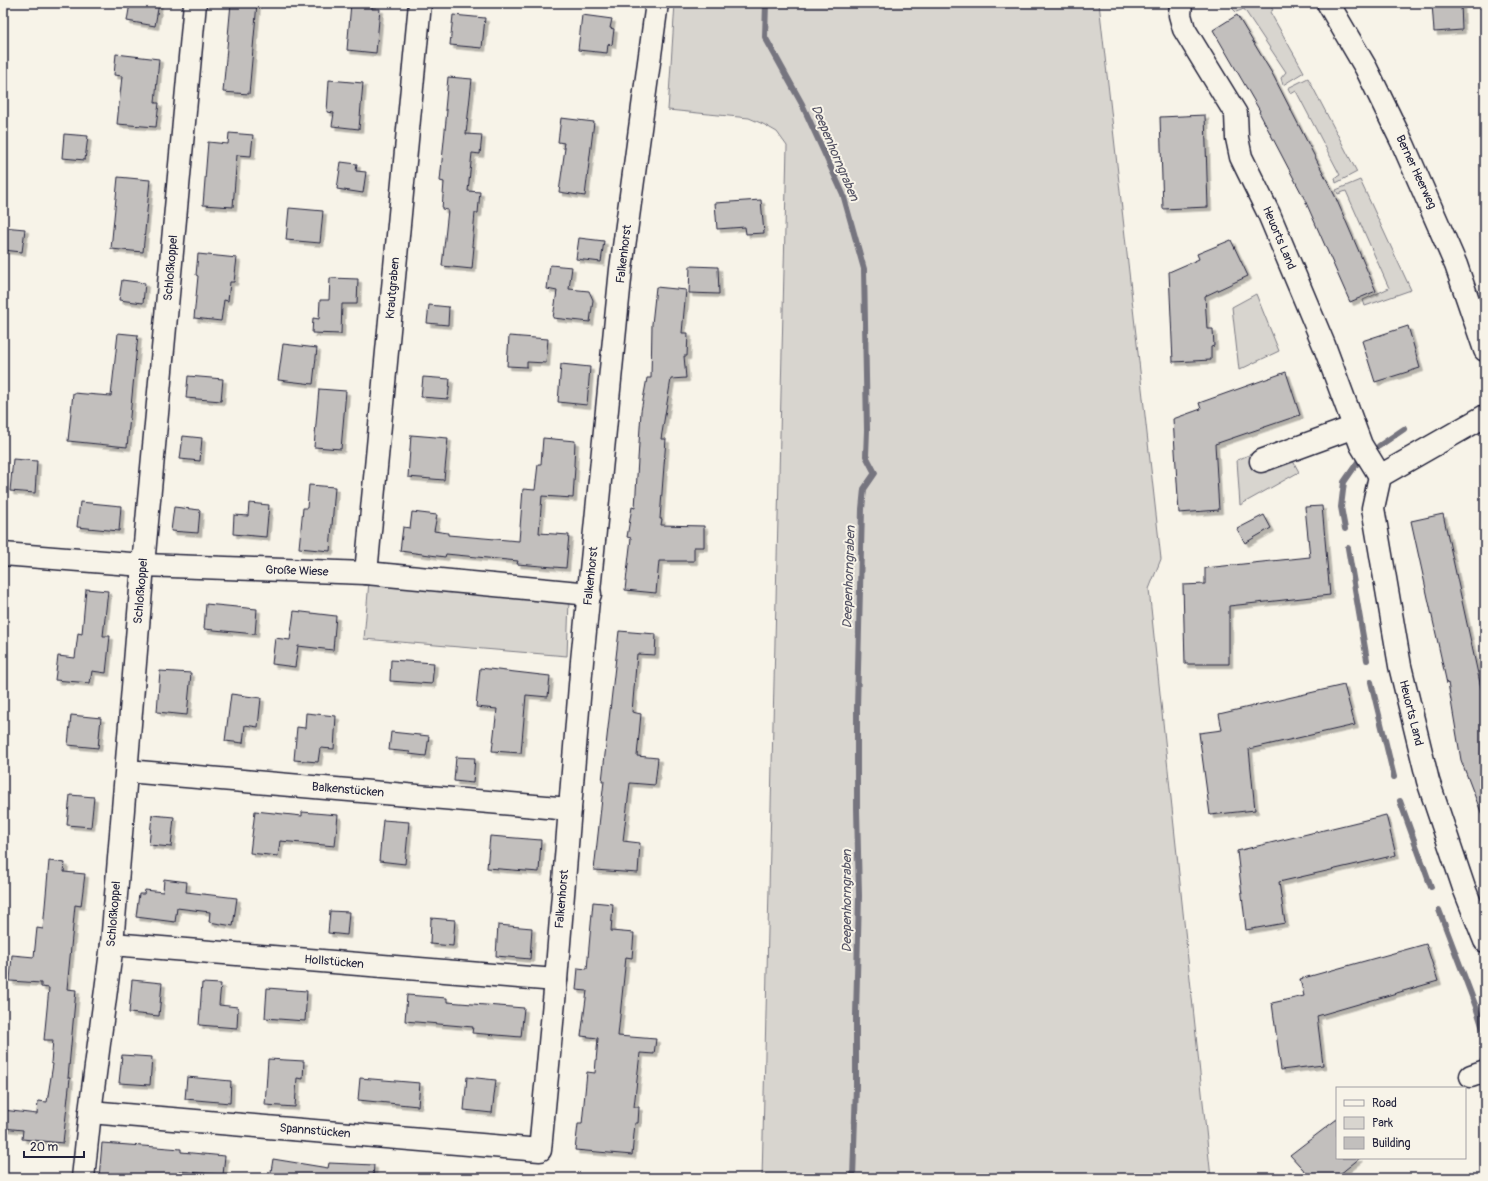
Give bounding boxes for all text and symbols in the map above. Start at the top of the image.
water label: Deepenhorngraben [808,103,863,204]
street label: Berner Heerweg [1392,133,1440,211]
street label: Heuorts Land [1259,204,1299,272]
street label: Falkenhorst [613,224,635,284]
street label: Schloßkoppel [161,234,181,302]
street label: Krautgraben [383,256,403,320]
water label: Deepenhorngraben [839,525,859,629]
street label: Falkenhorst [580,546,602,606]
street label: Schloßkoppel [131,557,151,625]
street label: Große Wiese [265,562,329,580]
street label: Heuorts Land [1396,679,1426,748]
street label: Balkenstücken [311,779,385,801]
water label: Deepenhorngraben [839,849,855,952]
street label: Falkenhorst [552,869,572,929]
street label: Schloßkoppel [104,880,124,948]
street label: Hollstücken [304,952,365,972]
legend [1336,1087,1466,1159]
text: Road [1372,1096,1397,1111]
text: Park [1372,1116,1393,1131]
street label: Spannstücken [279,1120,351,1142]
scale bar [24,1133,84,1159]
text: Building [1372,1136,1411,1151]
text: 20 m [30,1140,59,1155]

